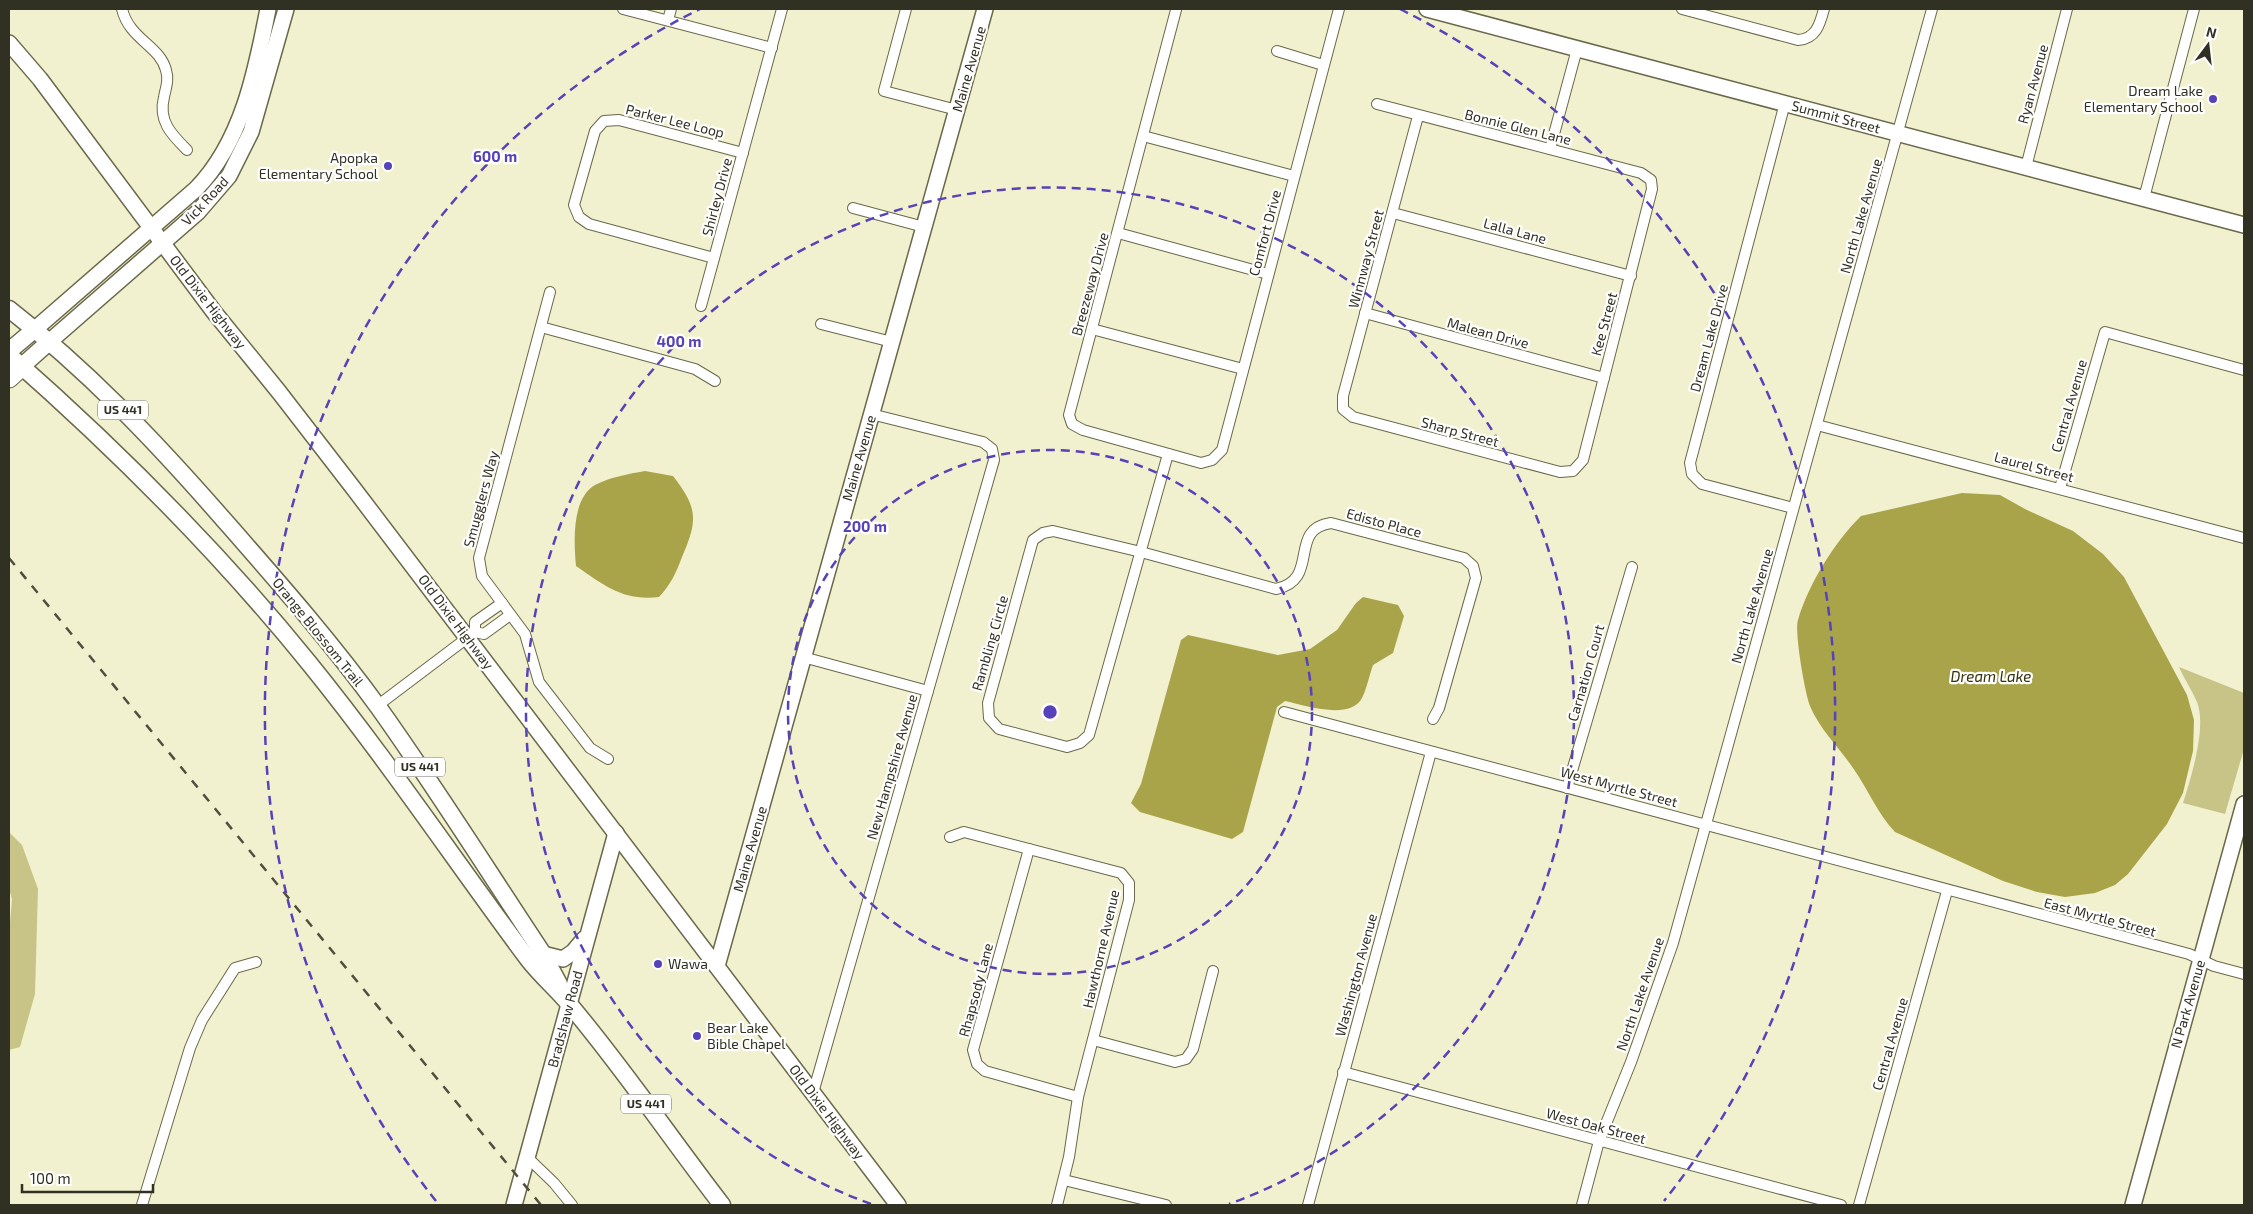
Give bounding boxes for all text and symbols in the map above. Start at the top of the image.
north arrow [2183,20,2233,70]
text: N [2204,22,2219,41]
street label: Maine Avenue [948,24,989,114]
street label: Ryan Avenue [2014,42,2051,125]
place label: Dream Lake Elementary School [2084,82,2204,115]
marker: Dream Lake Elementary School [2207,93,2219,105]
street label: Summit Street [1790,97,1882,137]
street label: Parker Lee Loop [624,100,726,141]
street label: Bonnie Glen Lane [1463,105,1573,148]
text: 600 m [473,147,517,165]
place label: Apopka Elementary School [259,149,379,182]
street label: Shirley Drive [698,156,735,238]
street label: North Lake Avenue [1836,156,1885,275]
marker: Apopka Elementary School [382,160,394,172]
street label: Vick Road [178,172,232,229]
street label: Comfort Drive [1245,188,1284,278]
street label: Winnway Street [1344,208,1387,310]
street label: Lalla Lane [1482,214,1549,247]
street label: Breezeway Drive [1068,230,1112,337]
street label: Old Dixie Highway [167,251,251,352]
street label: Dream Lake Drive [1686,282,1731,394]
street label: Kee Street [1587,290,1620,358]
street label: Malean Drive [1445,313,1531,352]
text: 400 m [657,332,701,350]
street label: Central Avenue [2047,357,2090,454]
road number: US 441 [98,400,148,420]
street label: Maine Avenue [838,413,879,503]
street label: Sharp Street [1420,413,1501,450]
street label: Smugglers Way [459,448,502,549]
street label: Laurel Street [1992,448,2076,485]
street label: Edisto Place [1345,504,1424,541]
text: 200 m [843,517,887,535]
street label: North Lake Avenue [1727,546,1776,665]
street label: Old Dixie Highway [415,571,498,673]
street label: Orange Blossom Trail [269,574,368,690]
street label: Rambling Circle [968,593,1011,693]
street label: Carnation Court [1564,622,1607,723]
water label: Dream Lake [1951,667,2031,685]
street label: New Hampshire Avenue [863,692,920,842]
centre of rings [1041,703,1059,721]
road number: US 441 [395,758,445,776]
street label: West Myrtle Street [1559,763,1680,810]
street label: Maine Avenue [729,804,770,894]
street label: Hawthorne Avenue [1079,888,1122,1010]
street label: East Myrtle Street [2042,893,2158,940]
street label: Washington Avenue [1331,912,1380,1038]
street label: North Lake Avenue [1612,935,1667,1053]
street label: Rhapsody Lane [955,941,996,1039]
place label: Wawa [668,955,708,972]
marker: Wawa [652,958,664,970]
street label: N Park Avenue [2167,958,2208,1050]
street label: Bradshaw Road [543,969,586,1069]
street label: Central Avenue [1868,995,1911,1092]
place label: Bear Lake Bible Chapel [707,1019,786,1052]
marker: Bear Lake Bible Chapel [691,1030,703,1042]
street label: Old Dixie Highway [786,1061,869,1163]
road number: US 441 [621,1094,671,1114]
street label: West Oak Street [1545,1104,1648,1147]
scale bar [22,1162,154,1194]
text: 100 m [30,1169,71,1187]

